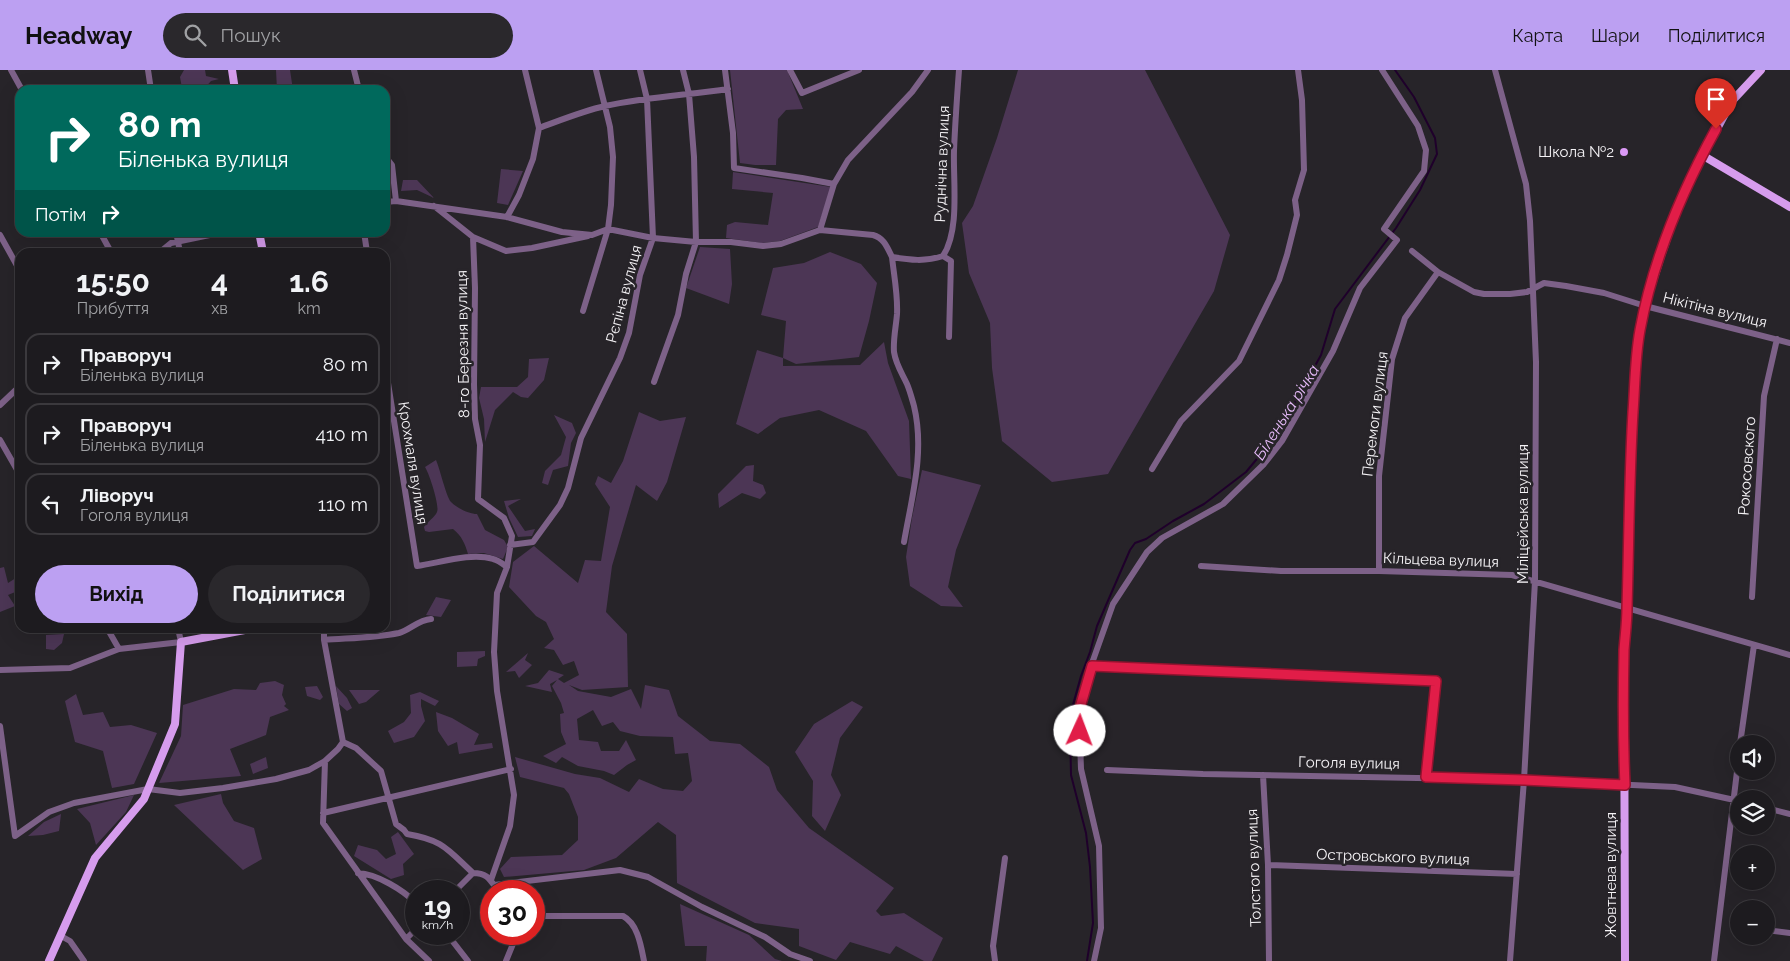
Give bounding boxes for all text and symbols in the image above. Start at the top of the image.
search box [163,13,513,58]
text: Headway [25,21,133,50]
icon: search [181,21,209,49]
text: Пошук [221,24,281,46]
text: Карта [1512,25,1563,46]
text: Шари [1591,25,1640,46]
text: Поділитися [1668,25,1765,46]
pin [1695,78,1737,129]
icon: arrive [1702,85,1730,113]
text: 80 m [118,104,202,145]
icon: right [35,105,100,170]
street label: Руднічна вулиця [931,105,953,223]
place label: Школа №2 [1538,143,1614,161]
text: Біленька вулиця [118,146,289,172]
marker: Школа №2 [1618,146,1630,158]
icon: right [96,200,124,228]
text: Потім [35,203,86,225]
street label: Рєпіна вулиця [602,243,646,345]
text: 15:50 [76,264,150,299]
text: 4 [211,264,228,299]
text: 1.6 [289,264,329,299]
street label: 8-го Березня вулиця [453,270,473,418]
street label: Нікітіна вулиця [1661,288,1769,332]
text: Прибуття [77,299,149,318]
text: хв [211,299,228,318]
text: km [297,299,321,318]
text: Праворуч [80,344,172,366]
icon: right [37,350,65,378]
street label: Перемоги вулиця [1358,350,1392,478]
text: 80 m [323,353,368,375]
water label: Біленька річка [1250,361,1323,463]
text: Біленька вулиця [80,366,204,385]
street label: Крохмаля вулиця [394,400,432,526]
text: Праворуч [80,414,172,436]
street label: Рокосовского [1735,416,1759,516]
icon: right [37,420,65,448]
text: 410 m [316,423,368,445]
text: Біленька вулиця [80,436,204,455]
street label: Міліцейська вулиця [1514,444,1532,584]
text: Ліворуч [80,484,154,506]
icon: left [37,490,65,518]
text: 110 m [318,493,368,515]
text: Гоголя вулиця [80,506,189,525]
street label: Кільцева вулиця [1383,549,1499,571]
button: Вихід [35,565,198,623]
button: Поділитися [208,565,370,623]
position arrow [1053,704,1105,756]
map controls [1730,735,1775,945]
button: sound [1730,735,1775,780]
street label: Гоголя вулиця [1298,753,1400,773]
button: layers [1730,790,1775,835]
street label: Толстого вулиця [1243,809,1265,927]
street label: Жовтнева вулиця [1602,812,1620,938]
street label: Островського вулиця [1316,845,1470,869]
button: + [1730,845,1775,890]
speed limit sign: 30 [480,880,545,945]
text: 19 [424,891,451,921]
button: − [1730,900,1775,945]
text: km/h [422,918,453,932]

